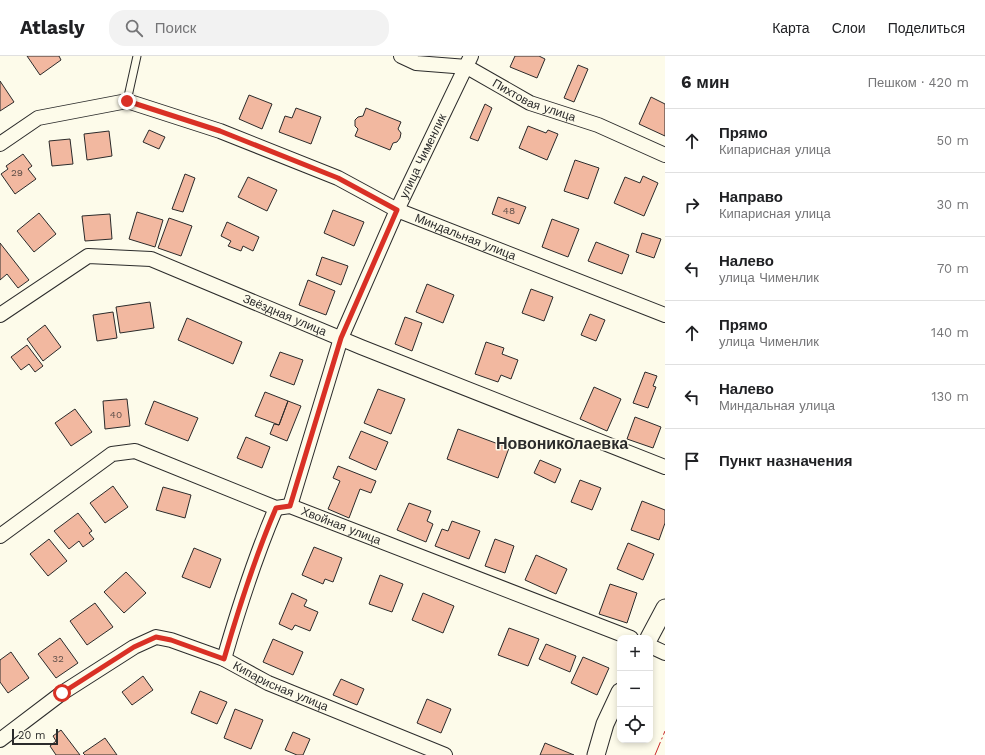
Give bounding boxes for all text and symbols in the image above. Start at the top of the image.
search box [109,10,389,46]
text: Atlasly [20,16,85,39]
icon: search [123,17,145,39]
text: Поиск [155,19,196,37]
text: Карта [772,20,810,36]
text: Слои [832,20,866,36]
text: Поделиться [888,20,965,36]
text: 6 мин [681,72,730,92]
text: Пешком · 420 m [868,75,969,90]
street label: Пихтовая улица [490,76,578,124]
route end [118,92,136,110]
street label: улица Чименлик [397,111,450,201]
text: Прямо [719,124,768,142]
icon: ahead [681,130,703,152]
text: 50 m [937,133,969,148]
text: Кипарисная улица [719,142,831,157]
house number: 29 [11,167,23,178]
text: Направо [719,188,783,206]
icon: right [681,194,703,216]
text: 30 m [937,197,969,212]
house number: 48 [503,205,515,216]
text: Кипарисная улица [719,206,831,221]
street label: Миндальная улица [413,211,518,263]
text: Налево [719,252,774,270]
icon: left [681,258,703,280]
text: 70 m [937,261,969,276]
text: улица Чименлик [719,270,819,285]
street label: Звёздная улица [241,291,329,339]
text: Прямо [719,316,768,334]
icon: ahead [681,322,703,344]
text: 140 m [931,325,969,340]
text: улица Чименлик [719,334,819,349]
text: Налево [719,380,774,398]
icon: left [681,386,703,408]
text: 130 m [931,389,969,404]
text: Миндальная улица [719,398,835,413]
house number: 40 [110,409,122,420]
district label: Новониколаевка [496,434,628,453]
icon: arrive [681,450,703,472]
text: Пункт назначения [719,452,852,470]
street label: Хвойная улица [299,504,383,548]
map controls [617,635,653,743]
button: + [617,635,653,671]
house number: 32 [52,653,64,664]
street label: Кипарисная улица [231,658,331,714]
button: − [617,671,653,707]
route start [53,684,71,702]
button: locate [617,707,653,743]
scale bar [12,727,58,746]
text: 20 m [18,729,46,742]

